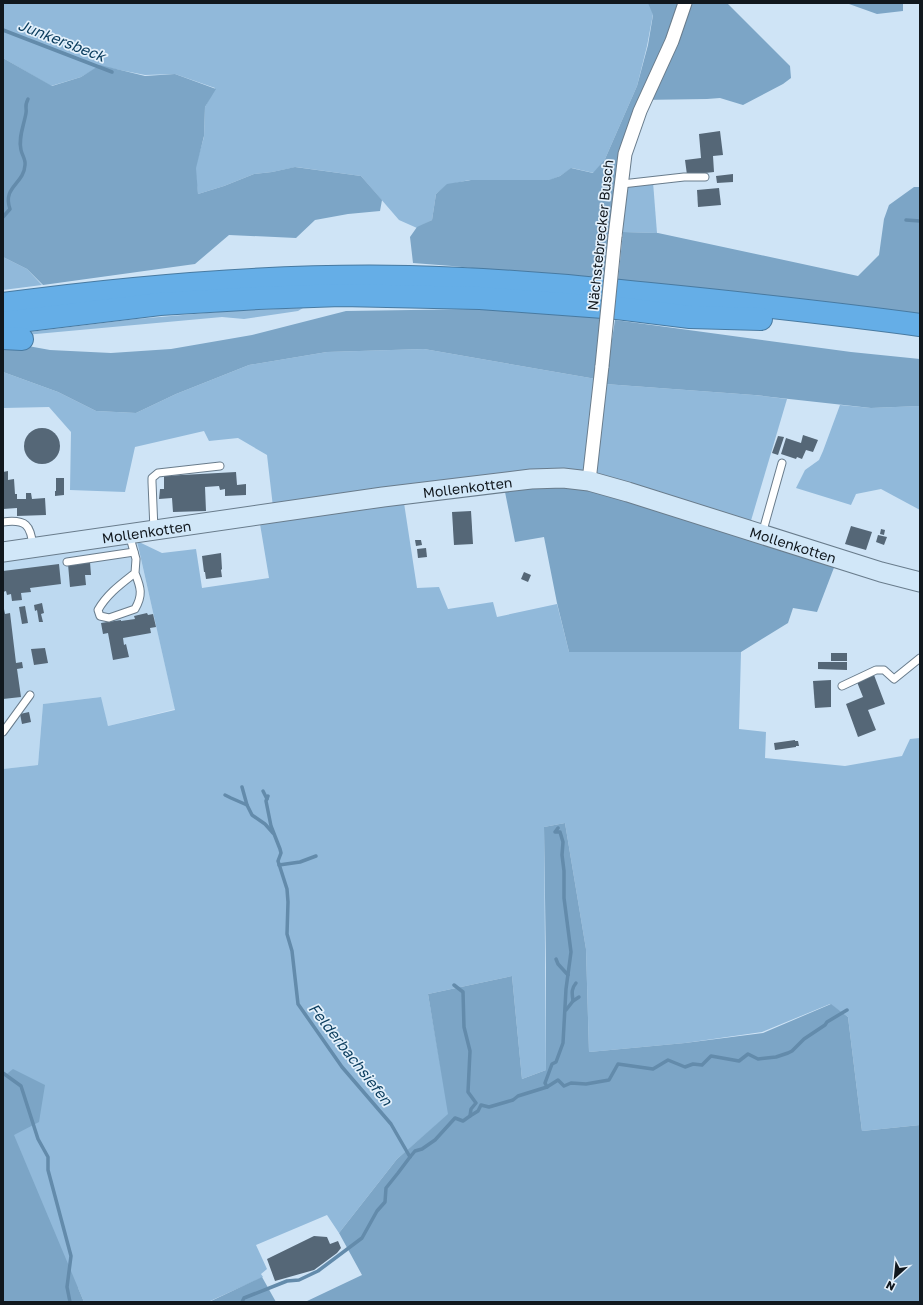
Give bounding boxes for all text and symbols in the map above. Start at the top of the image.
water label: Junkersbeck [16,15,110,65]
street label: Nächstebrecker Busch [584,159,616,311]
street label: Mollenkotten [422,473,513,501]
street label: Mollenkotten [101,516,192,546]
street label: Mollenkotten [748,523,839,566]
water label: Felderbachsiefen [305,999,397,1109]
north arrow [875,1257,915,1297]
text: N [884,1279,897,1294]

